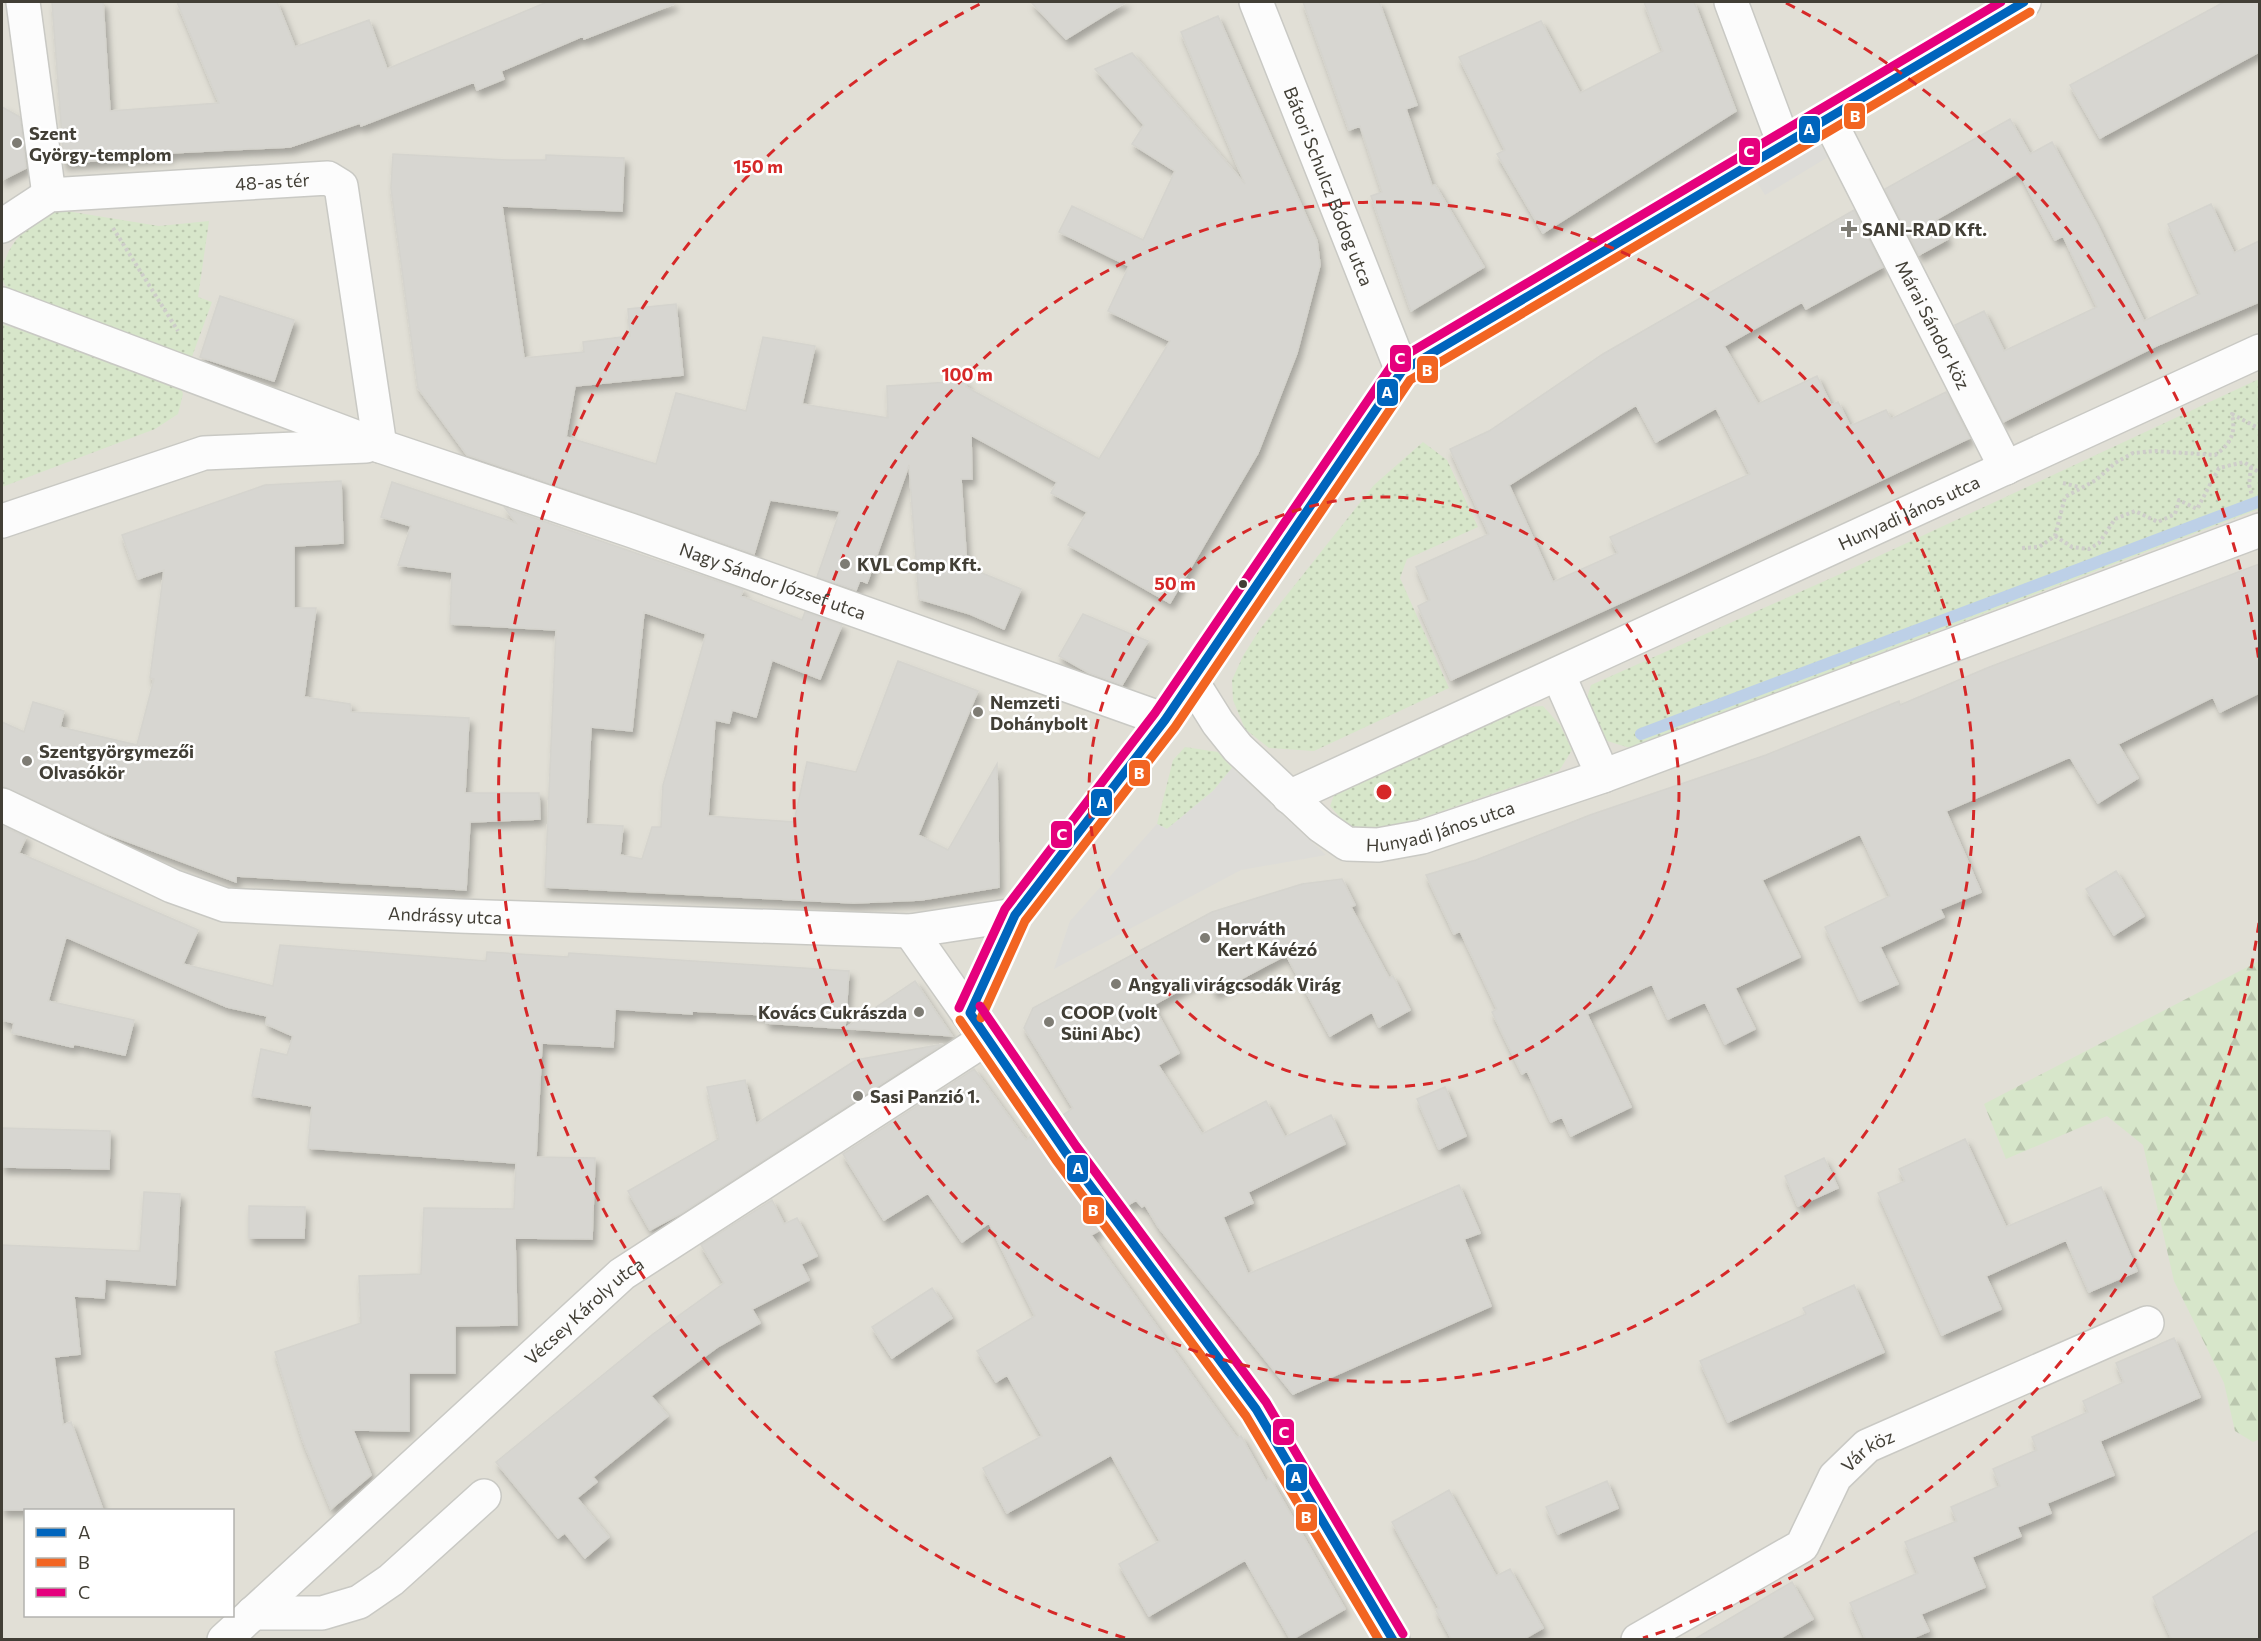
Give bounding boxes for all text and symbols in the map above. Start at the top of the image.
street label: Bátori Schulcz Bódog utca [1280,83,1378,289]
line badge: B [1843,102,1866,130]
text: B [1850,106,1861,125]
line badge: A [1798,115,1821,144]
text: A [1803,119,1815,138]
place label: Szent György-templom [29,122,172,165]
marker: Szent György-templom [10,136,24,150]
line badge: C [1738,137,1761,166]
text: C [1744,141,1755,160]
text: 150 m [733,155,783,177]
street label: 48-as tér [234,168,310,195]
place label: SANI-RAD Kft. [1862,218,1987,240]
marker: SANI-RAD Kft. [1840,220,1858,238]
street label: Márai Sándor köz [1891,257,1975,393]
line badge: C [1389,344,1412,373]
text: C [1395,348,1406,367]
line badge: B [1416,355,1439,384]
text: B [1422,360,1433,379]
text: 100 m [941,363,993,385]
line badge: A [1376,378,1399,407]
text: A [1381,382,1393,401]
street label: Hunyadi János utca [1834,470,1983,554]
street label: Nagy Sándor József utca [677,537,869,624]
place label: KVL Comp Kft. [857,553,982,575]
marker: KVL Comp Kft. [838,557,852,571]
text: 50 m [1154,572,1196,594]
unlabelled marker [1237,578,1249,590]
place label: Nemzeti Dohánybolt [990,691,1088,734]
marker: Nemzeti Dohánybolt [971,705,985,719]
place label: Szentgyörgymezői Olvasókör [39,740,194,783]
marker: Szentgyörgymezői Olvasókör [20,754,34,768]
line badge: B [1128,759,1151,787]
text: B [1134,763,1145,782]
centre of rings [1374,782,1394,802]
line badge: A [1090,788,1113,817]
text: A [1096,792,1108,811]
street label: Hunyadi János utca [1366,796,1517,856]
line badge: C [1050,820,1073,849]
text: C [1057,824,1068,843]
street label: Andrássy utca [388,902,503,928]
place label: Horváth Kert Kávézó [1217,917,1318,960]
marker: Horváth Kert Kávézó [1198,931,1212,945]
place label: Angyali virágcsodák Virág [1128,973,1341,995]
marker: Angyali virágcsodák Virág [1109,977,1123,991]
place label: Kovács Cukrászda [758,1001,907,1023]
place label: COOP (volt Süni Abc) [1061,1001,1158,1044]
marker: Kovács Cukrászda [912,1005,926,1019]
marker: COOP (volt Süni Abc) [1042,1015,1056,1029]
place label: Sasi Panzió 1. [870,1085,980,1107]
marker: Sasi Panzió 1. [851,1089,865,1103]
line badge: A [1066,1154,1089,1183]
text: A [1072,1158,1084,1177]
line badge: B [1082,1196,1105,1225]
text: B [1088,1200,1099,1219]
street label: Vécsey Károly utca [520,1252,647,1369]
line badge: C [1272,1418,1295,1446]
text: C [1279,1422,1290,1441]
street label: Vár köz [1836,1425,1897,1476]
line badge: A [1285,1463,1308,1492]
text: A [1290,1467,1302,1486]
line badge: B [1295,1503,1318,1532]
text: B [1301,1507,1312,1526]
legend [24,1509,234,1617]
text: A [78,1521,90,1543]
text: B [78,1551,90,1573]
text: C [78,1581,90,1603]

